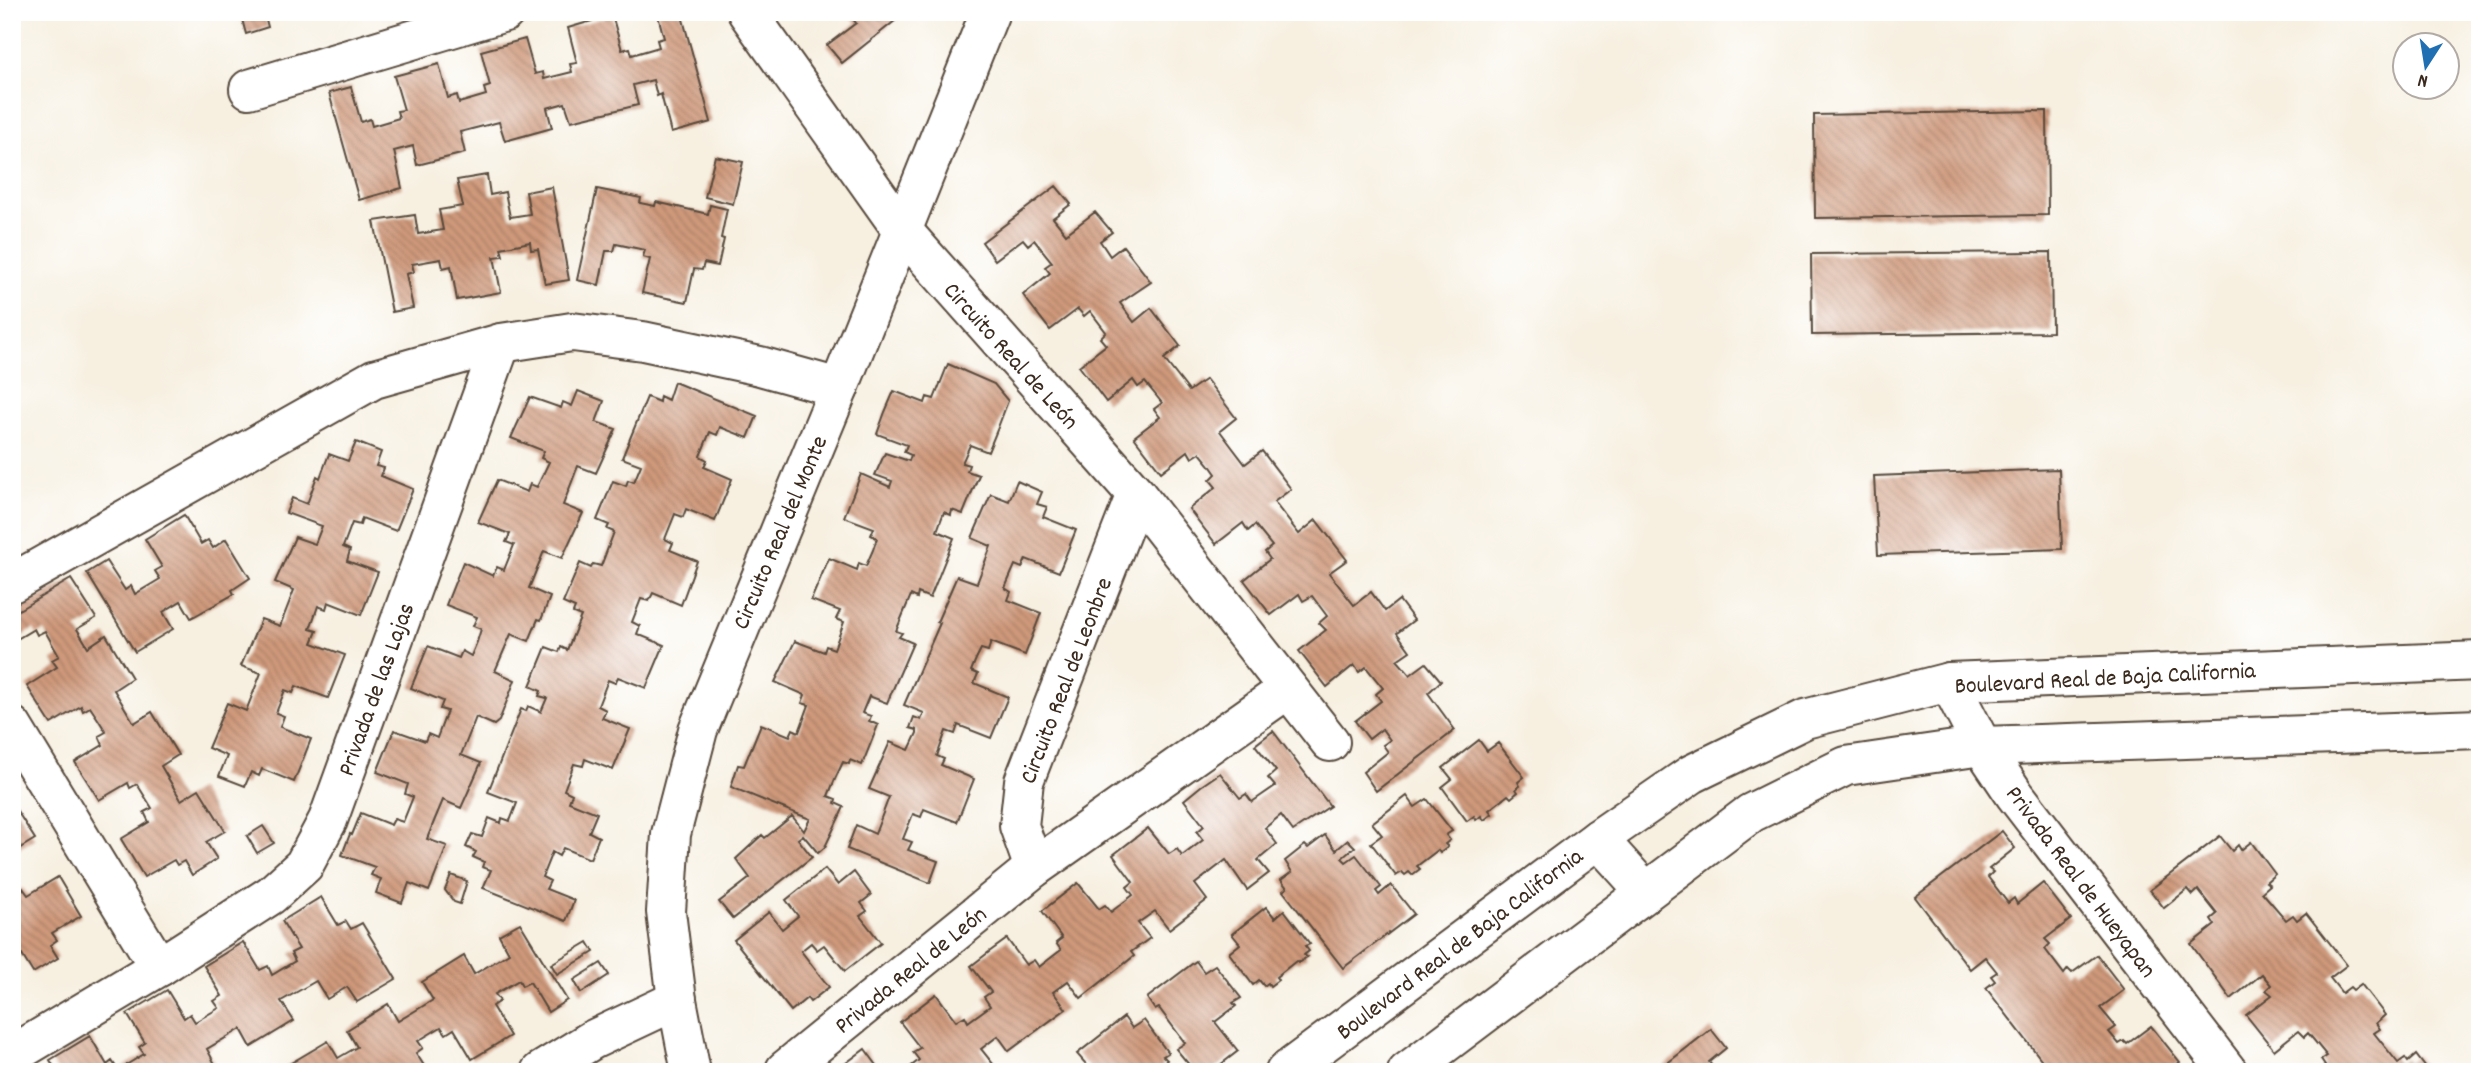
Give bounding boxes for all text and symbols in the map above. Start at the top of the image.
north arrow [2390,32,2460,102]
text: N [2416,65,2431,93]
street label: Circuito Real de León [934,275,1086,439]
street label: Circuito Real del Monte [726,431,838,635]
street label: Circuito Real de Leonbre [1013,573,1123,789]
street label: Privada de las Lajas [331,599,425,781]
street label: Boulevard Real de Baja California [1954,655,2257,705]
street label: Privada Real de Hueyapan [1996,780,2163,986]
street label: Boulevard Real de Baja California [1330,841,1592,1050]
street label: Privada Real de León [828,899,995,1044]

